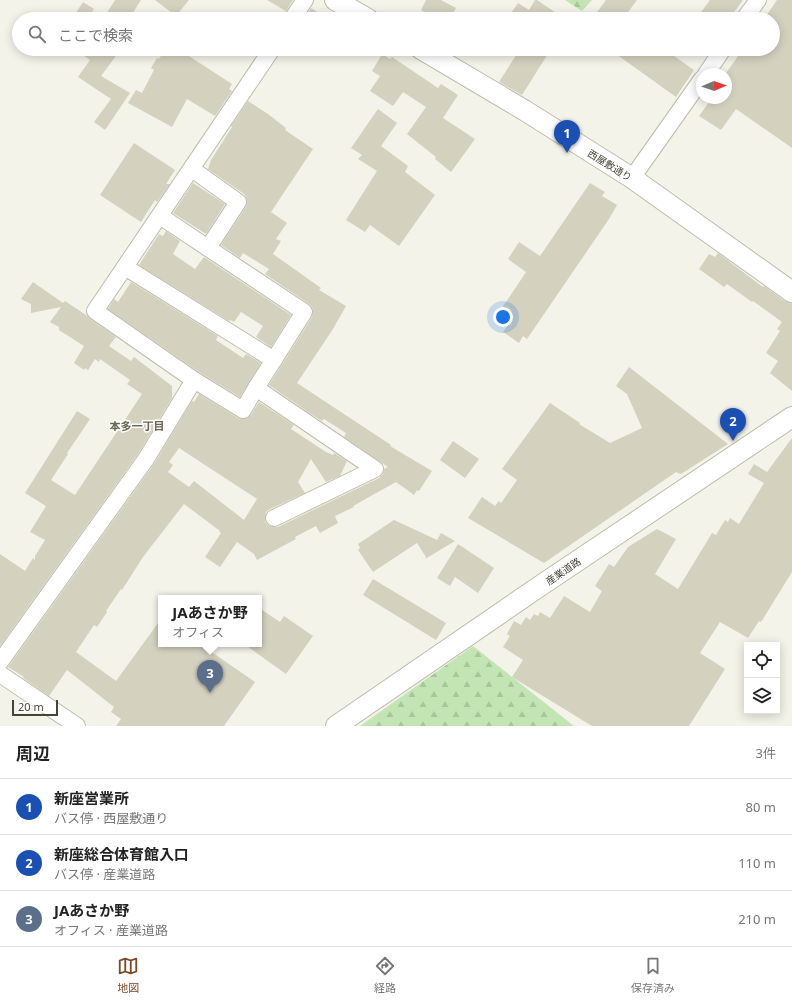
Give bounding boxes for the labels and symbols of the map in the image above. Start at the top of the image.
north arrow [696,68,732,104]
pin: 1 [554,120,580,153]
street label: 西屋敷通り [585,146,635,184]
your location [493,307,513,327]
pin: 2 [720,408,746,441]
district label: 本多一丁目 [110,418,165,433]
street label: 産業道路 [543,554,583,588]
pin: 3 [197,660,223,693]
scale bar [12,698,58,717]

